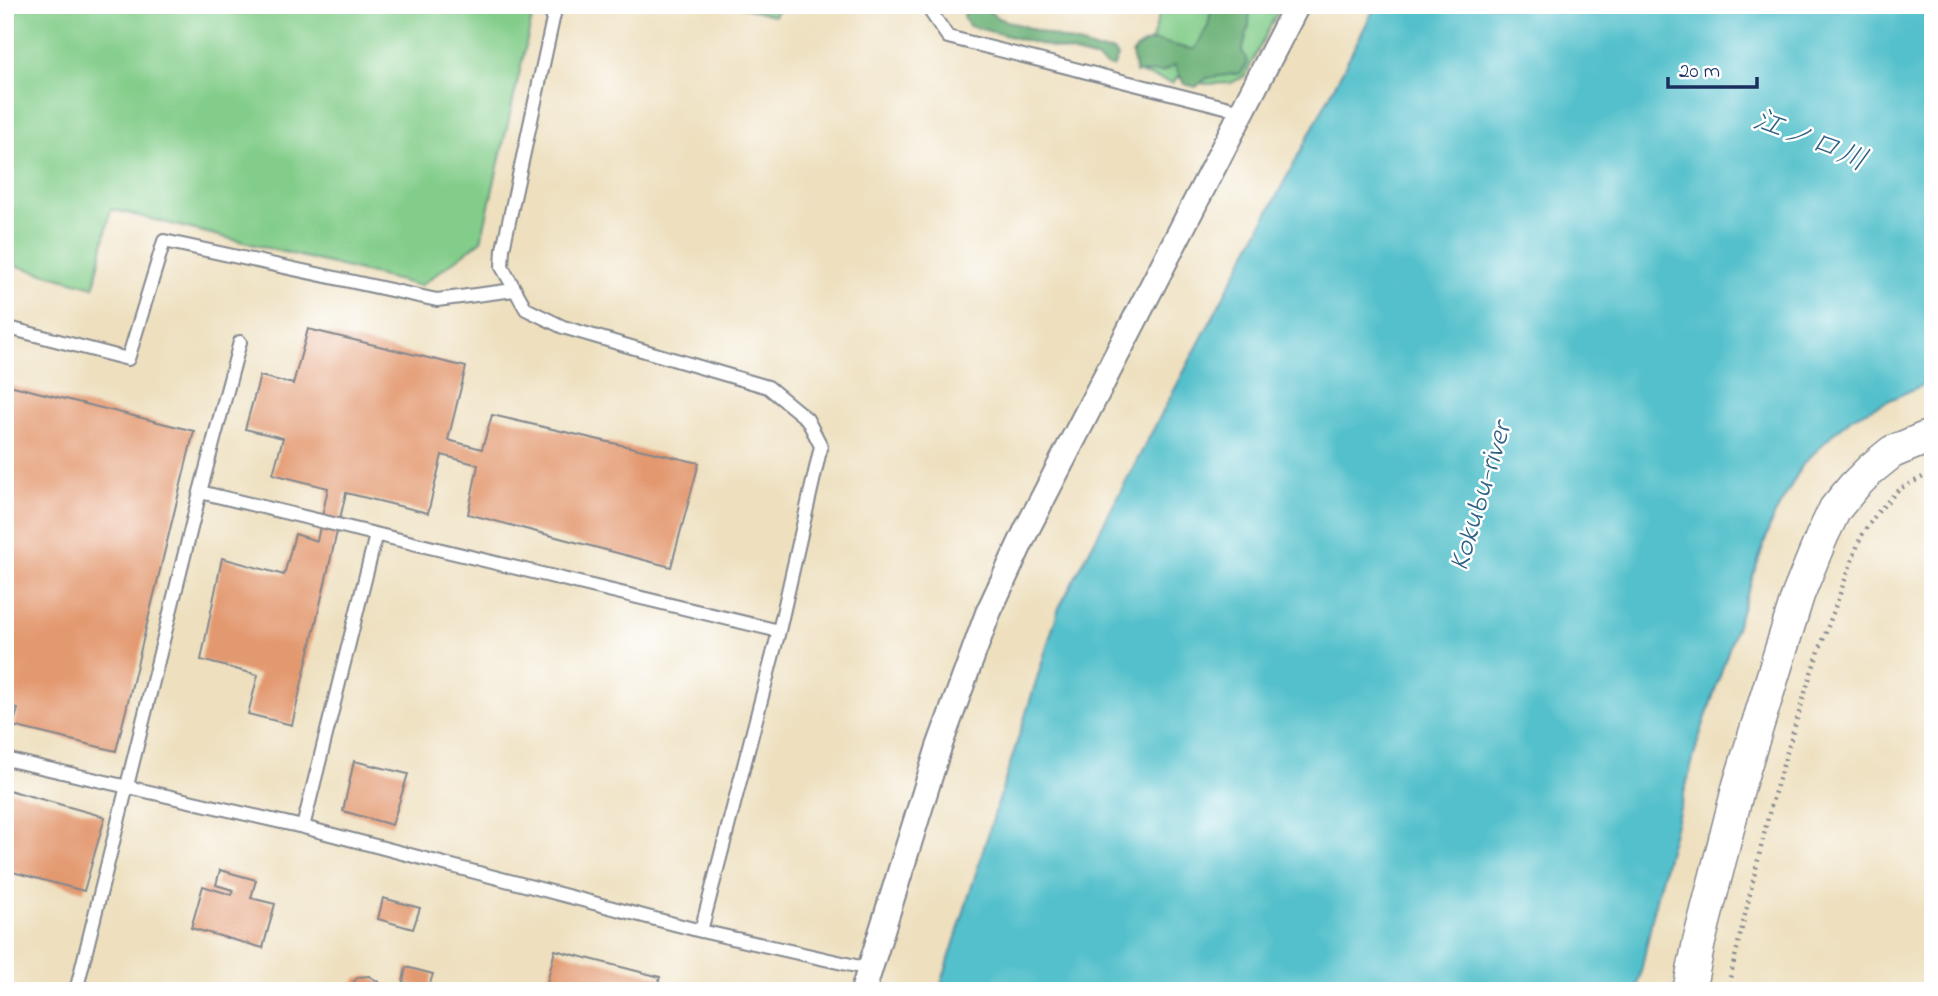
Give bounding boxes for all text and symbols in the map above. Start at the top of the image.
scale bar [1668,46,1758,90]
text: 20 m [1679,57,1720,87]
water label: 江ノ口川 [1746,99,1874,185]
water label: Kokubu-river [1438,413,1526,577]

